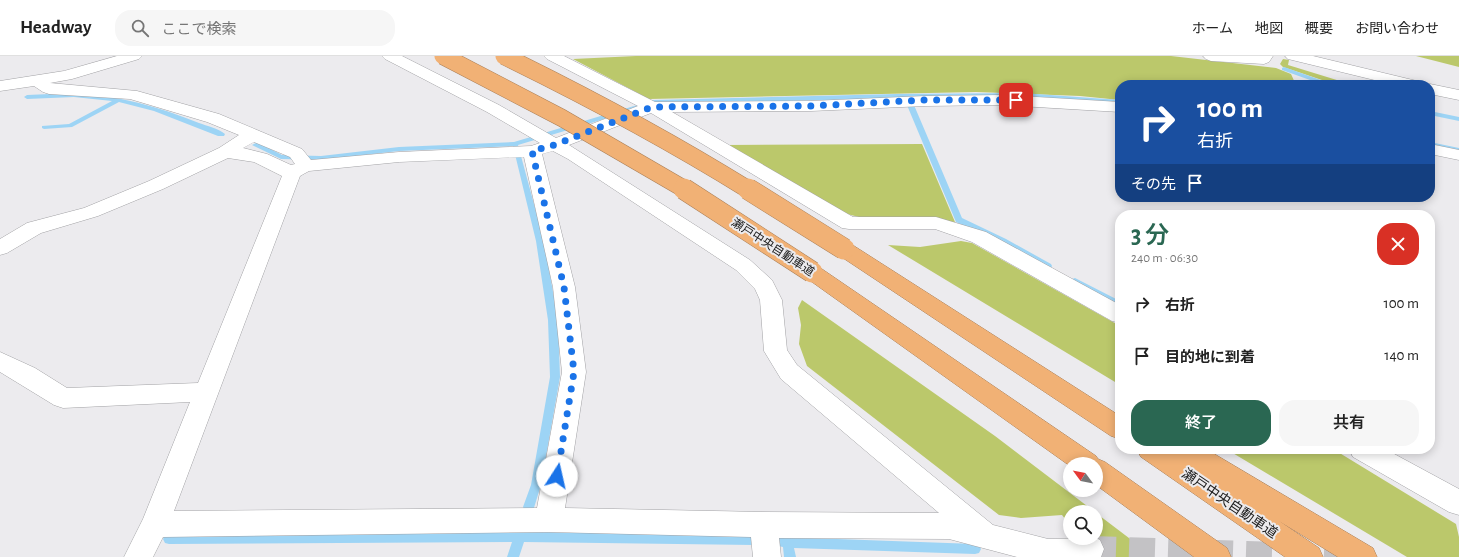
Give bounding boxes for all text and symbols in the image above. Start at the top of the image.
search box [115,10,395,46]
icon: search [129,17,151,39]
text: Headway [20,18,91,37]
text: ここで検索 [161,22,236,37]
text: ホーム [1191,22,1233,36]
text: 地図 [1255,22,1283,36]
text: 概要 [1305,22,1333,36]
text: お問い合わせ [1355,22,1439,36]
pin [999,83,1033,117]
icon: arrive [1005,89,1027,111]
text: 100 m [1197,95,1263,123]
icon: right [1131,96,1183,148]
text: 右折 [1197,133,1233,151]
icon: arrive [1184,172,1206,194]
text: その先 [1131,177,1176,192]
street label: 瀬戸中央自動車道 [729,215,817,278]
button: close [1377,223,1419,265]
text: 3 分 [1131,224,1169,248]
text: 240 m · 06:30 [1131,252,1198,265]
icon: right [1131,293,1153,315]
text: 100 m [1384,296,1419,311]
text: 右折 [1165,298,1195,313]
icon: arrive [1131,345,1153,367]
text: 140 m [1384,348,1419,363]
text: 目的地に到着 [1165,350,1255,365]
button: 終了 [1131,400,1271,446]
button: 共有 [1279,400,1419,446]
position arrow [536,455,578,497]
north arrow [1063,457,1103,497]
map controls [1063,457,1103,545]
street label: 瀬戸中央自動車道 [1179,466,1280,541]
button: search [1063,505,1103,545]

